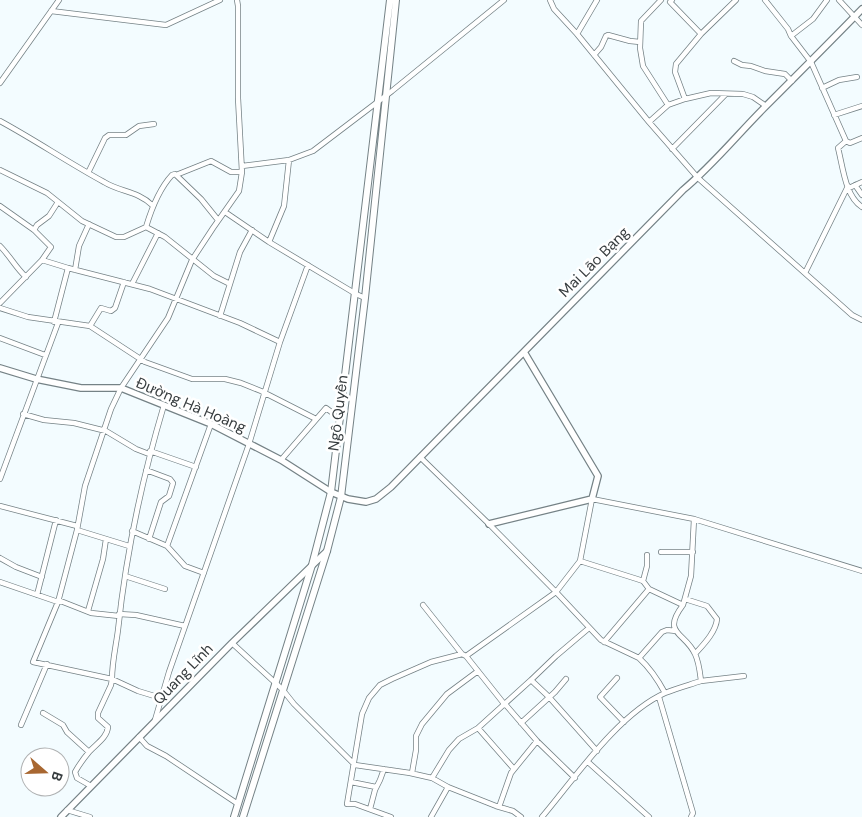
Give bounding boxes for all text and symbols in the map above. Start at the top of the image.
street label: Mai Lão Bạng [555,223,633,301]
street label: Đường Hà Hoàng [133,373,249,437]
street label: Ngô Quyền [323,374,353,452]
street label: Quang Lĩnh [149,639,217,709]
north arrow [20,747,70,797]
text: B [47,769,67,784]

